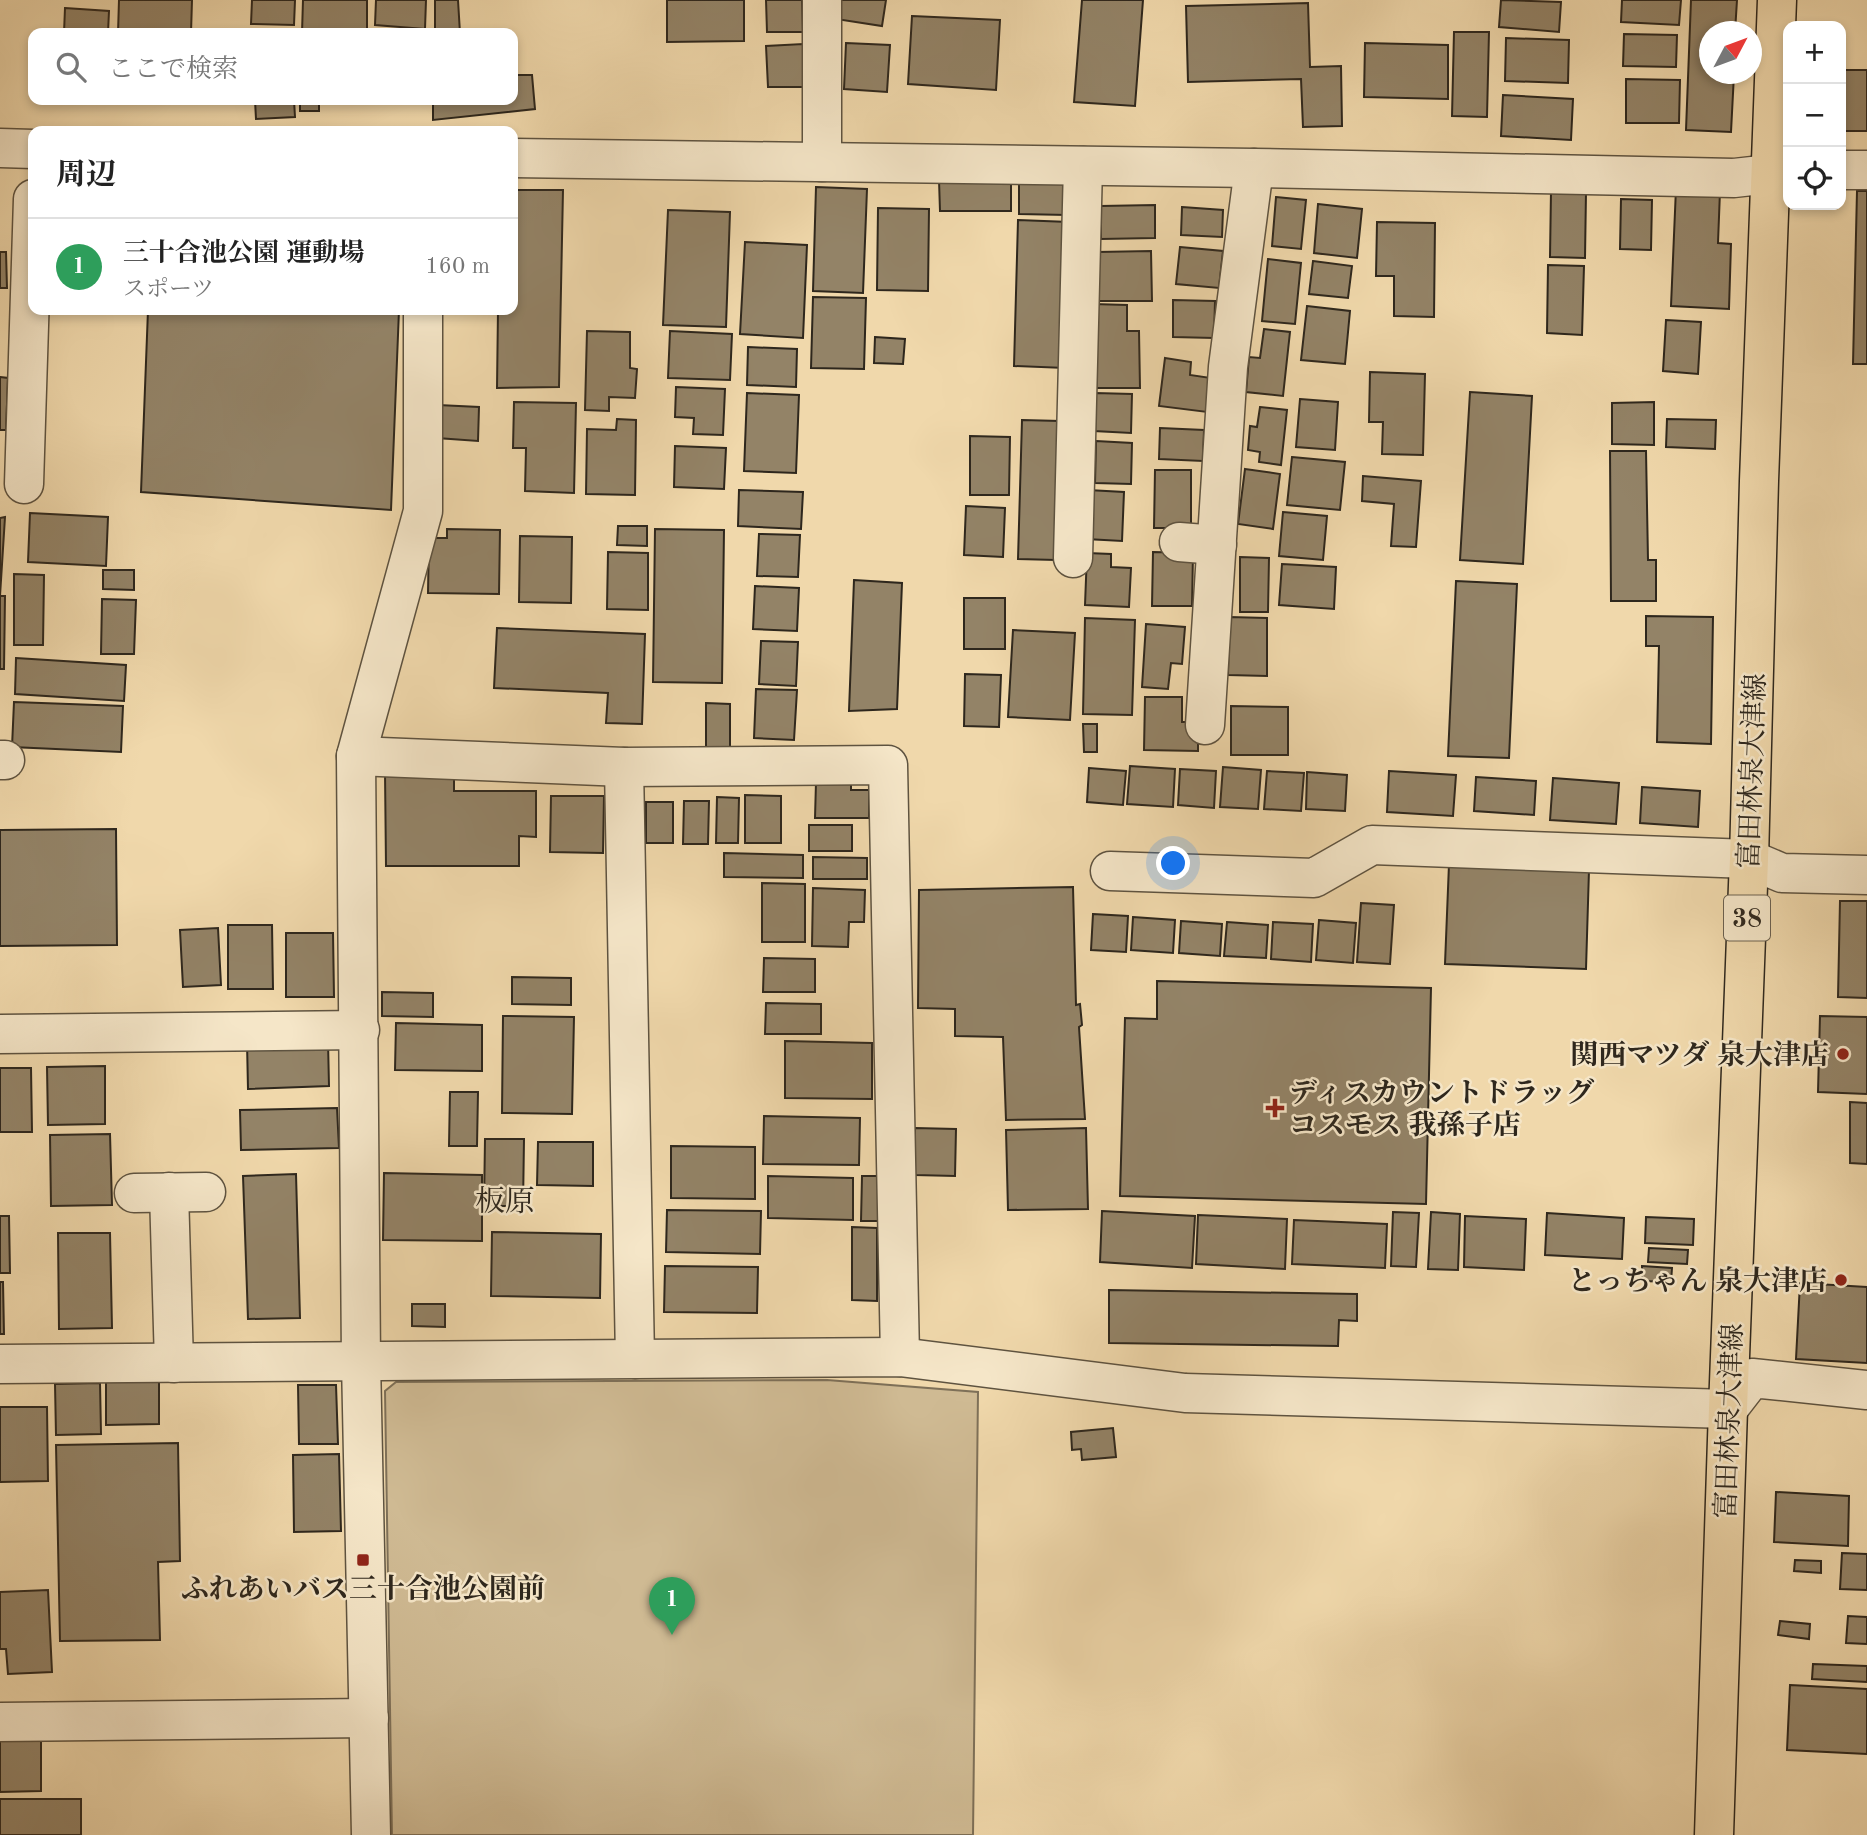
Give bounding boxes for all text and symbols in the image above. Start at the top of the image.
north arrow [1699,21,1762,84]
map controls [1783,21,1846,210]
button: + [1783,21,1846,84]
search box [28,28,518,105]
icon: search [52,48,90,86]
text: ここで検索 [108,57,238,83]
button: − [1783,84,1846,147]
button: locate [1783,147,1846,210]
text: 周辺 [56,161,116,191]
text: 三十合池公園 運動場 [123,241,364,267]
text: 1 [72,255,86,278]
text: 160 m [425,255,490,278]
text: スポーツ [123,278,214,301]
street label: 富田林泉大津線 [1734,673,1771,870]
your location [1156,846,1190,880]
road number: 38 [1724,896,1770,940]
place label: 関西マツダ 泉大津店 [1570,1040,1829,1071]
marker: 関西マツダ 泉大津店 [1835,1046,1851,1062]
place label: ディスカウントドラッグ コスモス 我孫子店 [1289,1078,1594,1141]
marker: ディスカウントドラッグ コスモス 我孫子店 [1267,1100,1283,1116]
district label: 板原 [475,1185,535,1218]
place label: とっちゃん 泉大津店 [1568,1266,1827,1297]
marker: とっちゃん 泉大津店 [1833,1272,1849,1288]
street label: 富田林泉大津線 [1711,1323,1748,1520]
marker: ふれあいバス三十合池公園前 [355,1552,371,1568]
place label: ふれあいバス三十合池公園前 [181,1573,545,1605]
pin: 1 [649,1577,695,1635]

